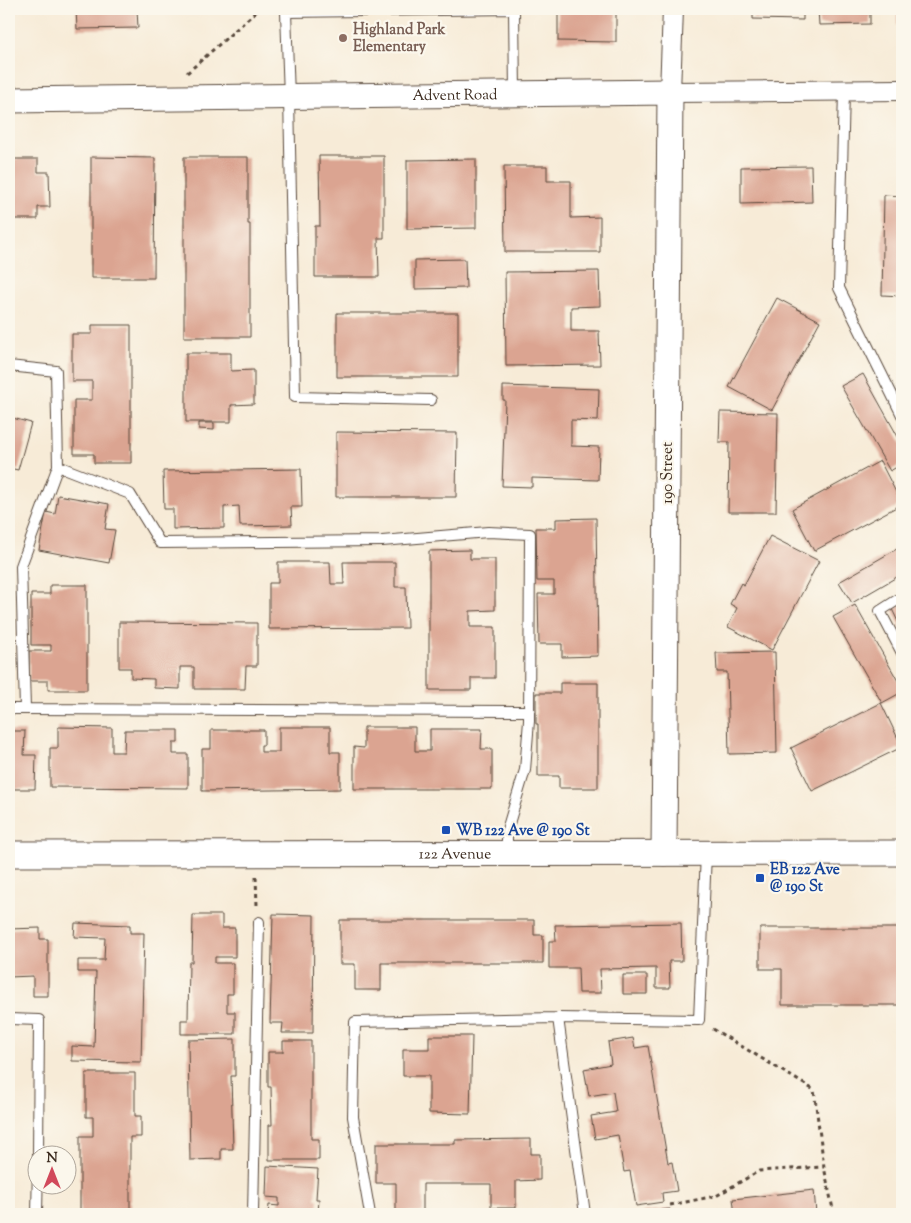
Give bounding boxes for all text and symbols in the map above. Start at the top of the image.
place label: Highland Park Elementary [353,20,446,58]
marker: Highland Park Elementary [337,32,349,44]
street label: Advent Road [412,85,498,107]
street label: 190 Street [658,442,679,504]
place label: WB 122 Ave @ 190 St [456,821,590,842]
marker: WB 122 Ave @ 190 St [440,824,452,836]
street label: 122 Avenue [419,844,491,866]
place label: EB 122 Ave @ 190 St [770,860,840,898]
marker: EB 122 Ave @ 190 St [754,872,766,884]
north arrow [28,1146,78,1196]
text: N [46,1149,58,1169]

